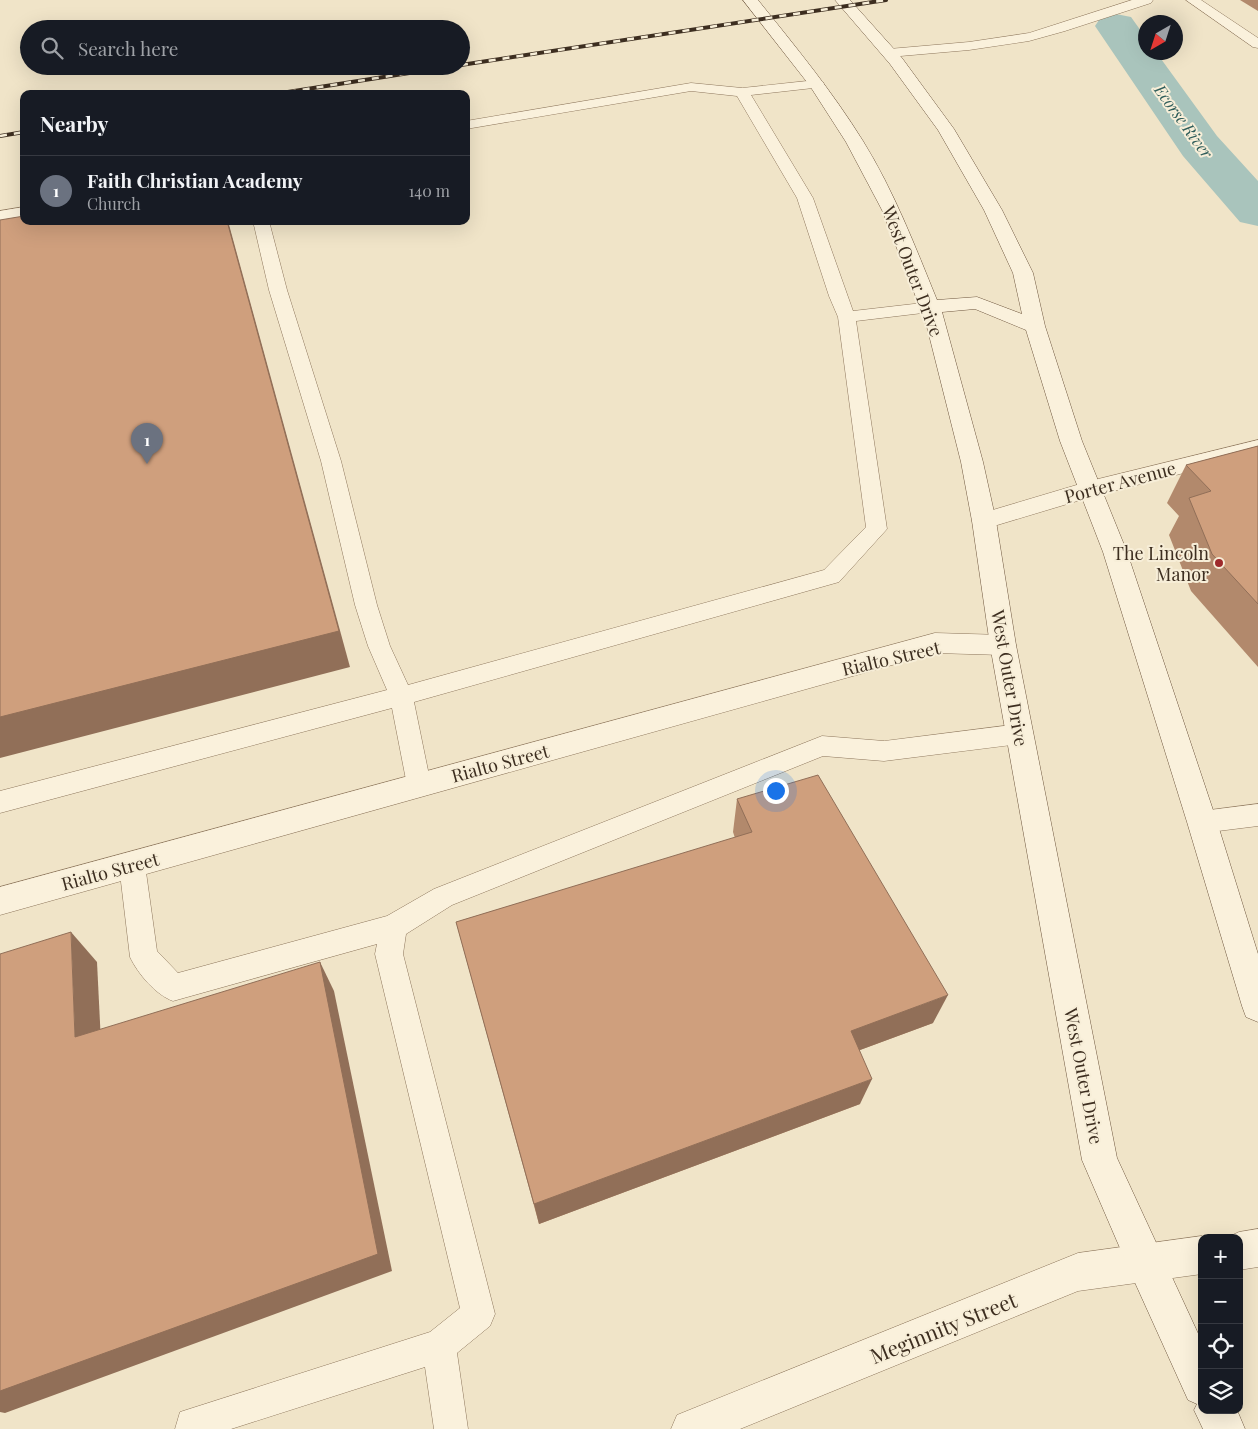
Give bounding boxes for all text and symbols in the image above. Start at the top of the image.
north arrow [1138,15,1183,60]
search box [20,20,470,75]
icon: search [38,34,66,62]
text: Search here [78,35,178,61]
water label: Ecorse River [1150,79,1218,163]
text: Nearby [40,109,109,137]
text: Faith Christian Academy [87,167,303,193]
text: 1 [53,180,59,201]
text: 140 m [408,180,450,201]
text: Church [87,193,141,214]
street label: West Outer Drive [877,201,949,340]
pin: 1 [131,423,163,464]
street label: Porter Avenue [1062,456,1178,508]
place label: The Lincoln Manor [1113,541,1209,586]
marker: The Lincoln Manor [1213,557,1225,569]
street label: West Outer Drive [986,607,1034,748]
street label: Rialto Street [840,635,943,681]
street label: Rialto Street [449,738,552,788]
your location [763,778,789,804]
street label: Rialto Street [59,846,162,896]
street label: West Outer Drive [1059,1005,1109,1146]
map controls [1198,1234,1243,1414]
button: + [1198,1234,1243,1279]
button: − [1198,1279,1243,1324]
street label: Meginnity Street [865,1285,1021,1369]
button: locate [1198,1324,1243,1369]
button: layers [1198,1369,1243,1414]

